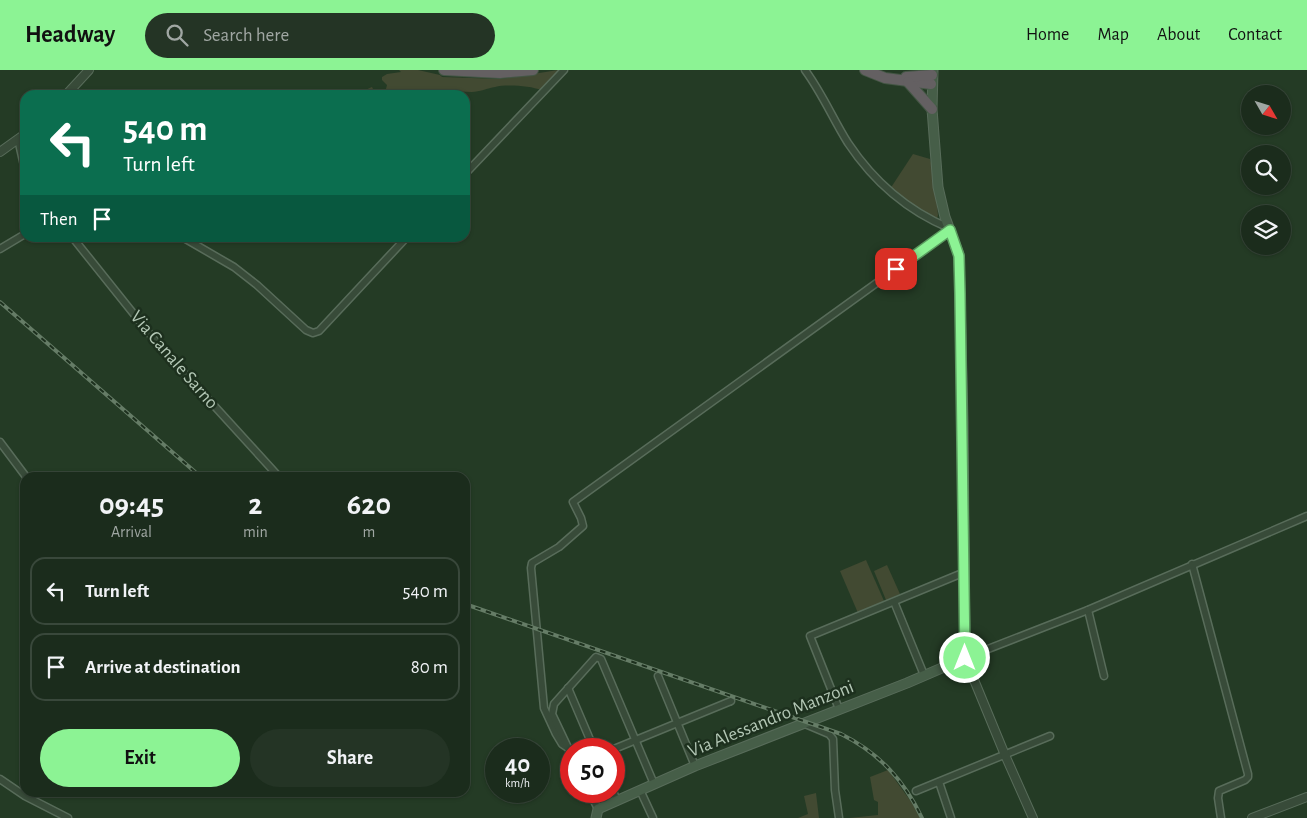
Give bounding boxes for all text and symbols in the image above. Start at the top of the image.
search box [145,13,495,58]
icon: search [163,21,191,49]
text: Headway [25,23,115,47]
text: Search here [203,26,289,45]
text: Home [1026,26,1069,44]
text: Map [1097,26,1129,44]
text: About [1157,26,1200,44]
text: Contact [1228,26,1282,44]
north arrow [1241,85,1291,135]
map controls [1241,85,1291,255]
icon: left [40,110,105,175]
text: 540 m [123,112,208,147]
button: search [1241,145,1291,195]
text: Turn left [123,153,195,175]
icon: arrive [88,205,116,233]
button: layers [1241,205,1291,255]
text: Then [40,210,78,229]
pin [875,248,917,290]
icon: arrive [882,255,910,283]
street label: Via Canale Sarno [126,307,222,413]
text: 09:45 [99,490,164,520]
text: 2 [248,490,262,520]
text: 620 [347,490,391,520]
text: Arrival [111,524,152,540]
text: min [243,524,268,540]
text: m [363,524,375,540]
icon: left [42,577,70,605]
text: Turn left [85,582,149,601]
text: 540 m [403,582,448,601]
position arrow [938,631,990,683]
icon: arrive [42,653,70,681]
text: Arrive at destination [85,658,241,677]
text: 80 m [411,658,448,677]
street label: Via Alessandro Manzoni [685,677,857,761]
button: Exit [40,729,240,787]
button: Share [250,729,450,787]
speed limit sign: 50 [560,738,625,803]
text: 40 [505,752,530,777]
text: km/h [505,777,530,789]

